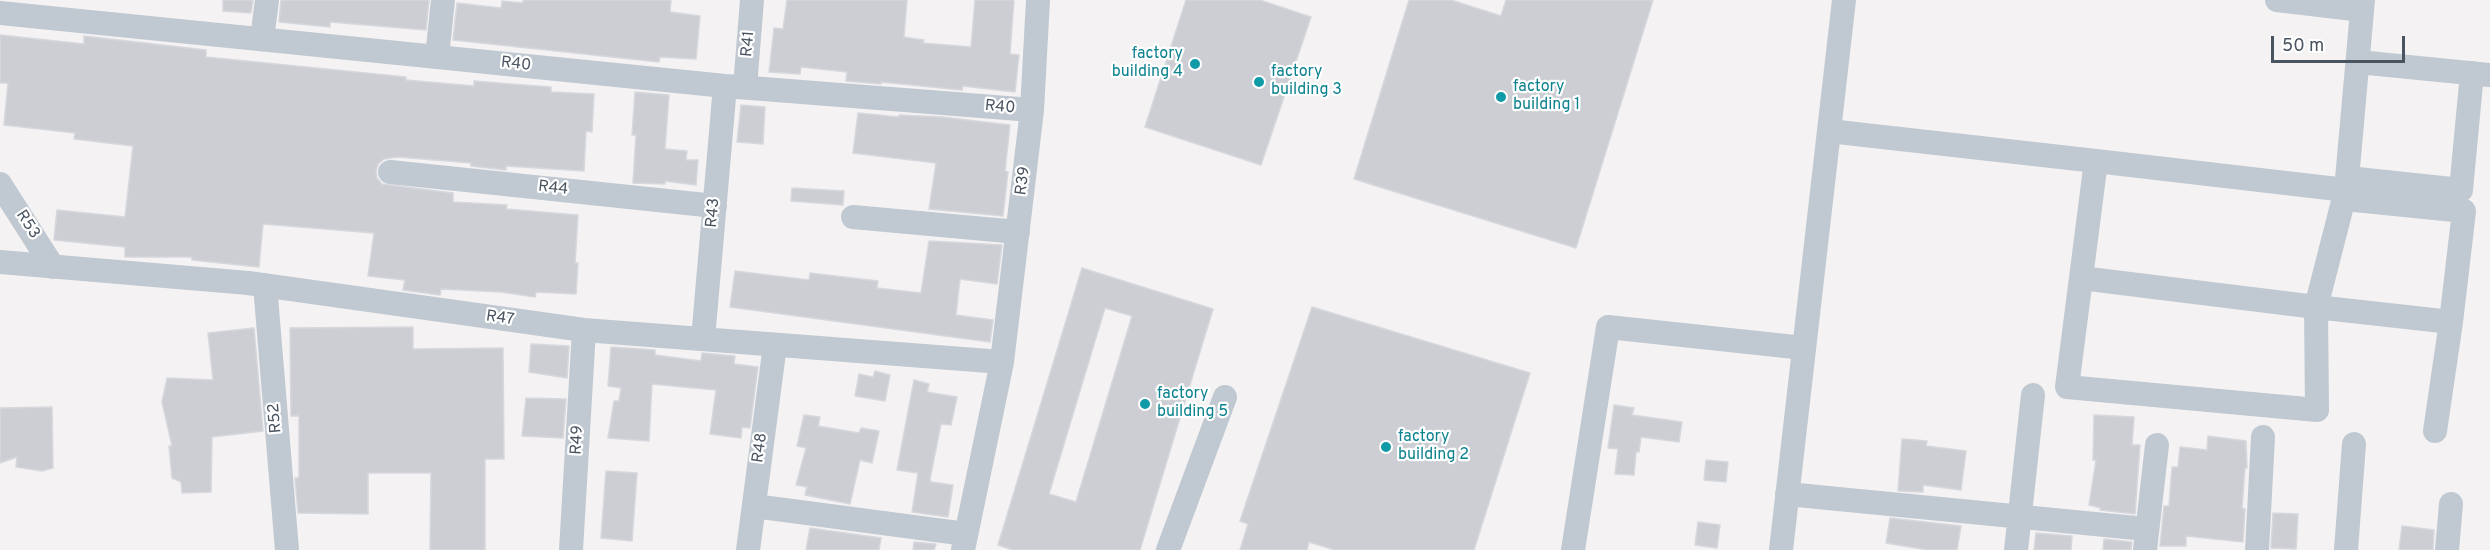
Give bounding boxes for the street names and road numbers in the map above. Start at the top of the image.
street label: R41 [738,30,760,58]
street label: R40 [500,54,532,76]
street label: R40 [984,97,1016,119]
street label: R39 [1013,165,1035,197]
street label: R44 [537,178,569,200]
street label: R43 [703,197,725,229]
street label: R53 [11,207,43,243]
street label: R47 [485,308,515,330]
street label: R52 [265,402,287,434]
street label: R49 [568,425,588,455]
street label: R48 [749,432,773,464]

